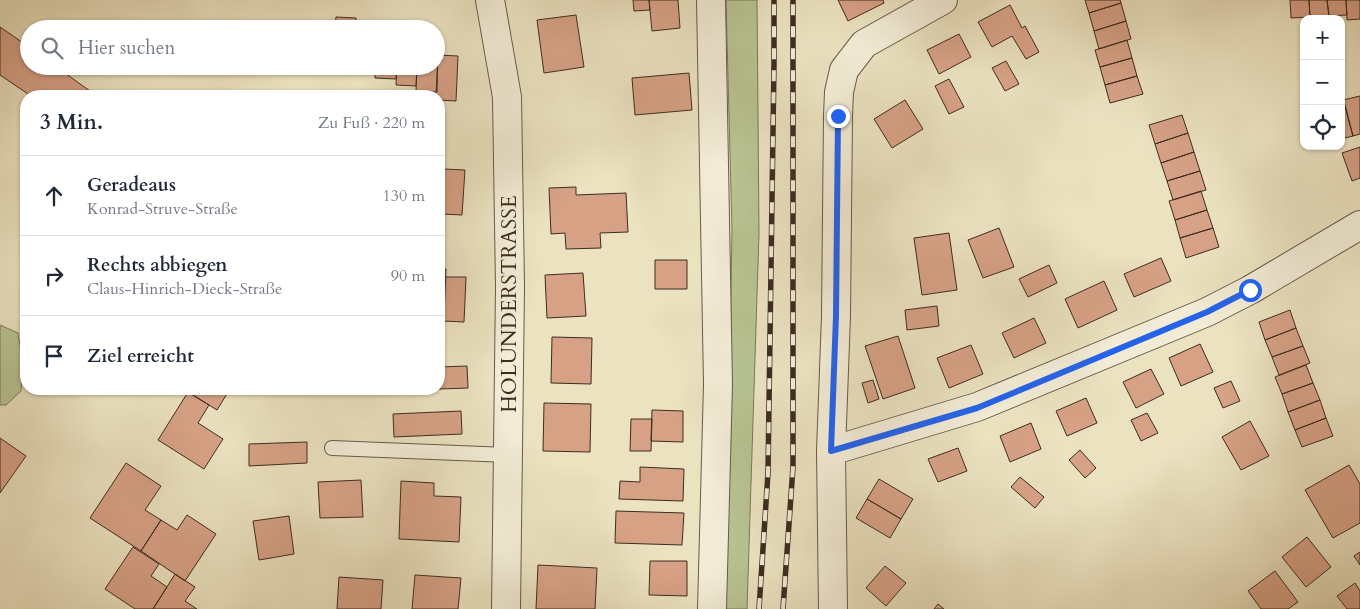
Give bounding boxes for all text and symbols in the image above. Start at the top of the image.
map controls [1300,15,1345,150]
button: + [1300,15,1345,60]
search box [20,20,445,75]
icon: search [38,34,66,62]
text: Hier suchen [78,35,175,61]
button: − [1300,60,1345,105]
route end [827,105,850,128]
button: locate [1300,105,1345,150]
text: 3 Min. [40,108,103,137]
text: Zu Fuß · 220 m [318,112,425,134]
text: Geradeaus [87,172,176,198]
icon: ahead [40,182,68,210]
text: 130 m [383,185,425,207]
street label: HOLUNDERSTRASSE [495,195,524,413]
text: Konrad-Struve-Straße [87,198,238,220]
text: Rechts abbiegen [87,252,228,278]
icon: right [40,262,68,290]
text: 90 m [391,265,425,287]
text: Claus-Hinrich-Dieck-Straße [87,278,282,300]
route start [1239,279,1262,302]
icon: arrive [40,342,68,370]
text: Ziel erreicht [87,343,194,369]

